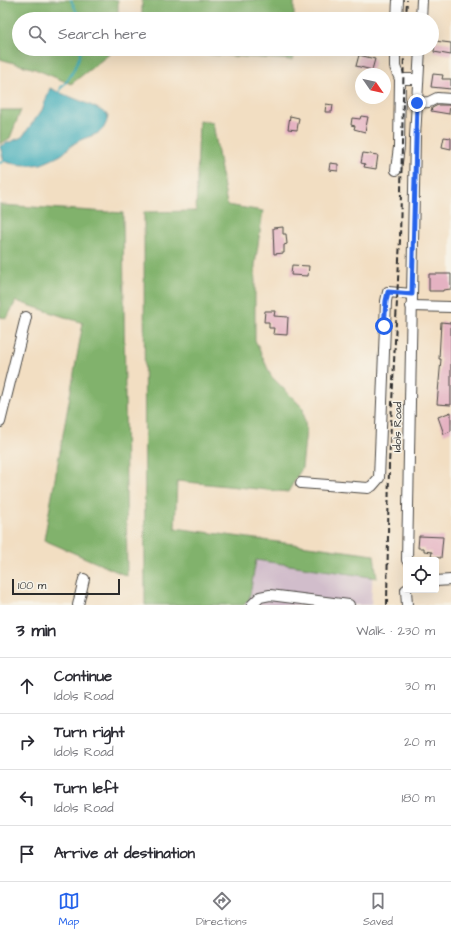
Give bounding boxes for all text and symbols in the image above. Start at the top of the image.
search box [12,12,439,56]
icon: search [26,23,48,45]
text: Search here [58,24,147,45]
north arrow [355,68,391,104]
route end [408,94,426,112]
route start [375,317,393,335]
street label: Idols Road [390,401,405,452]
map controls [403,557,439,593]
button: locate [403,557,439,593]
scale bar [12,577,120,596]
text: 100 m [18,578,46,593]
text: 3 min [16,619,56,643]
text: Walk · 230 m [356,622,435,640]
text: Continue [54,666,112,687]
icon: ahead [16,675,38,697]
text: 30 m [405,677,435,695]
text: Idols Road [54,687,114,705]
text: Turn right [54,722,125,743]
icon: right [16,731,38,753]
text: 20 m [404,733,435,751]
text: Idols Road [54,743,114,761]
text: Turn left [54,778,118,799]
icon: left [16,787,38,809]
text: 180 m [401,789,435,807]
text: Idols Road [54,799,114,817]
icon: arrive [16,843,38,865]
text: Arrive at destination [54,843,195,864]
tab: Map [58,890,80,929]
tab: Directions [196,890,247,929]
tab: Saved [363,890,393,929]

